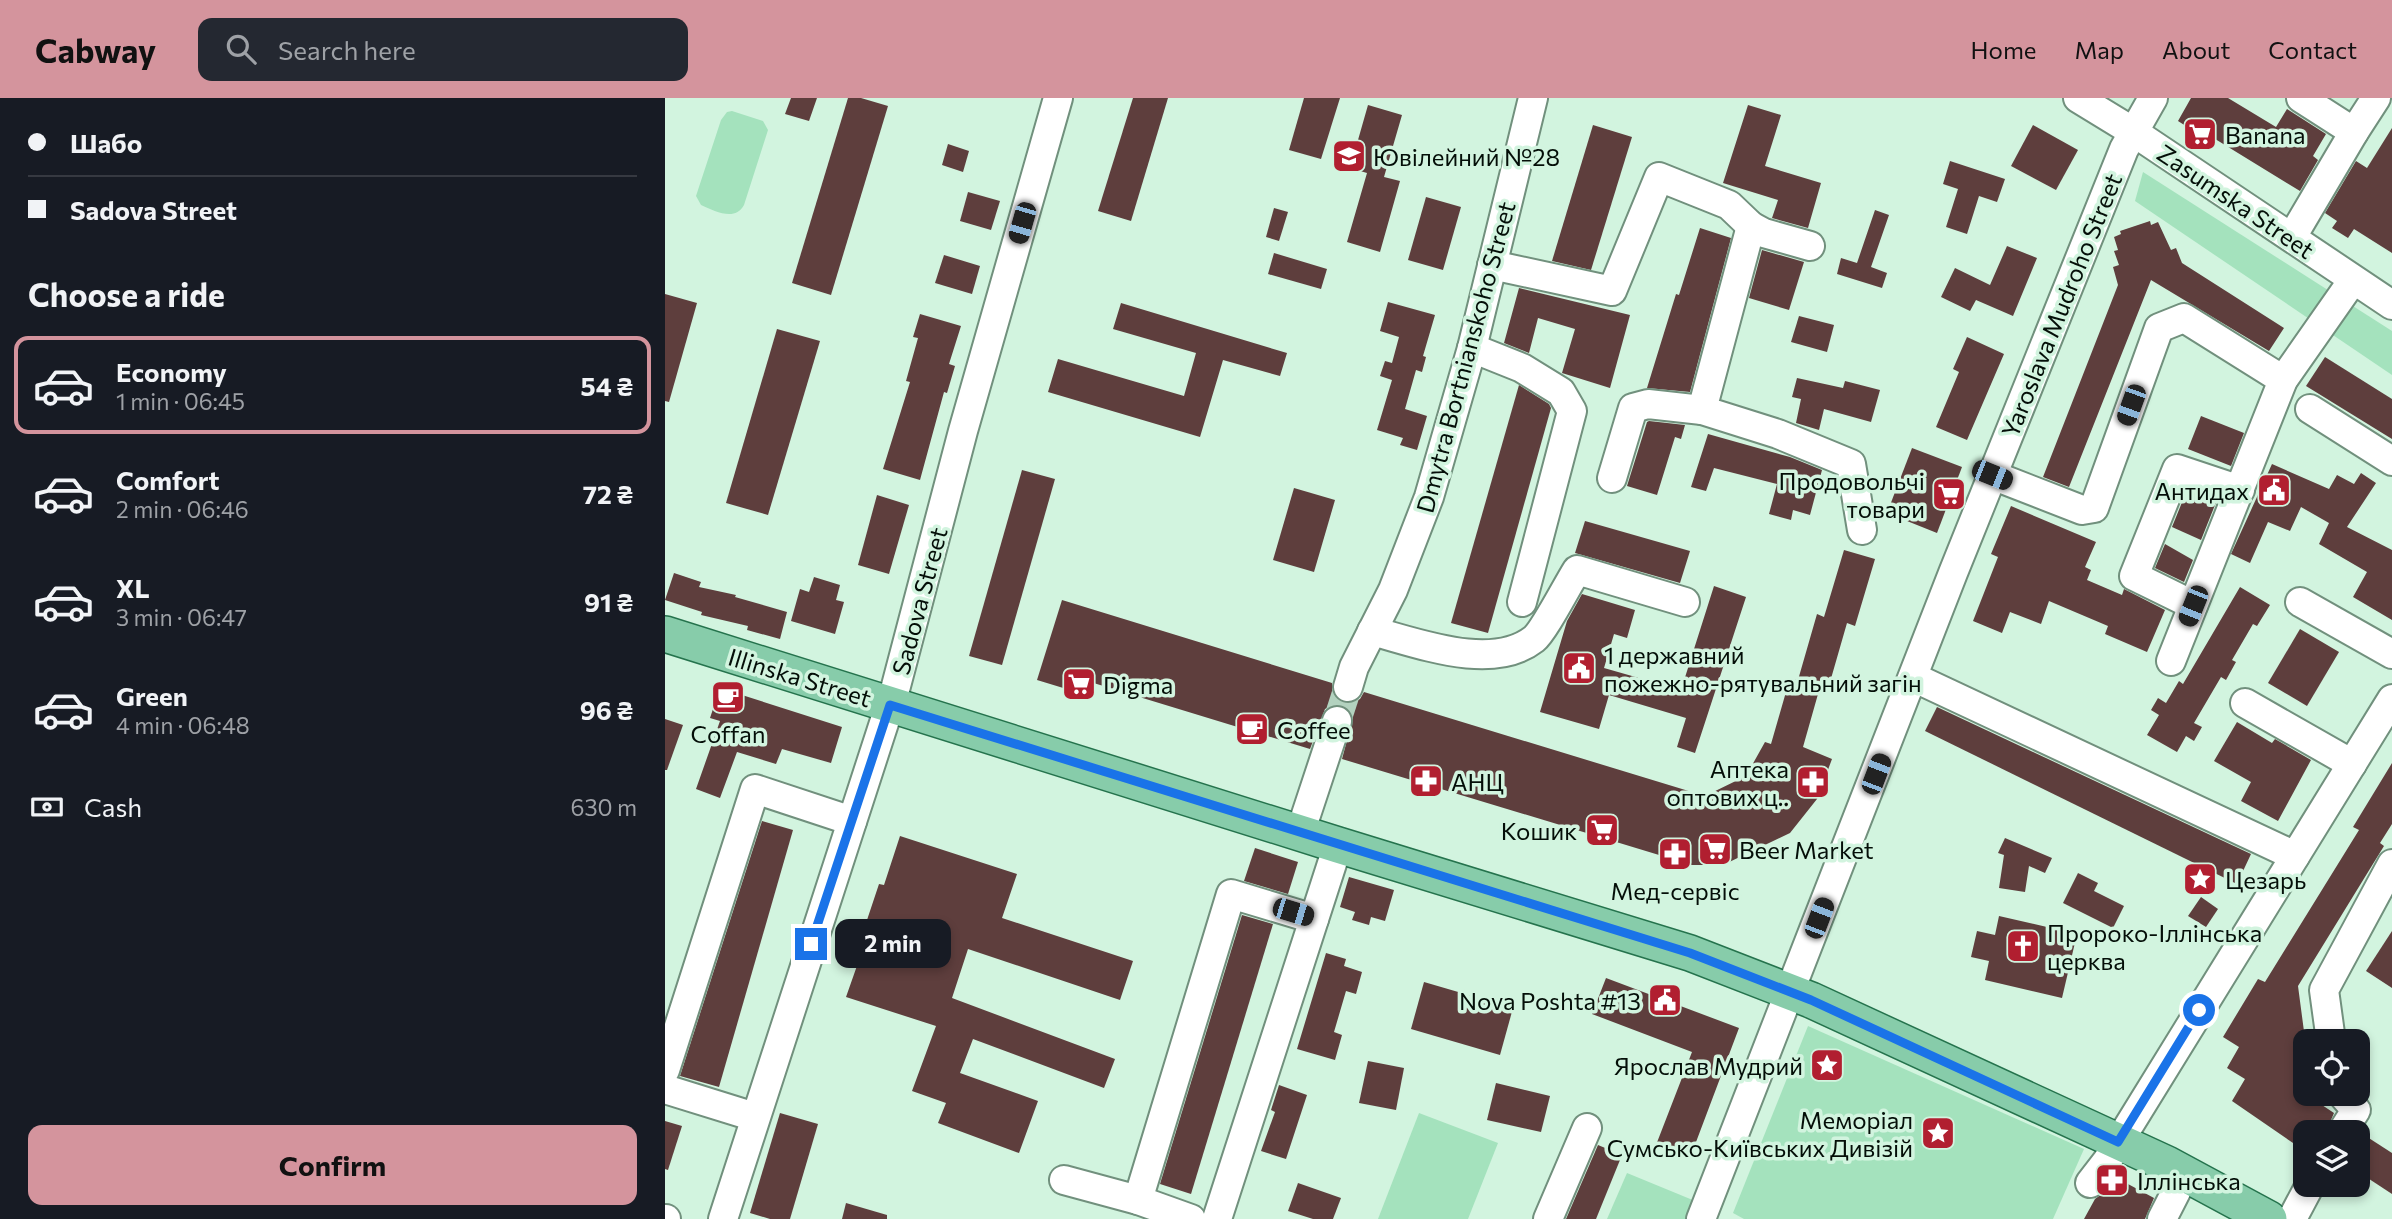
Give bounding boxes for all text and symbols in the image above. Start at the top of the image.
search box [198,18,688,81]
text: Cabway [35,29,156,70]
icon: search [222,30,260,68]
text: Search here [278,34,416,65]
text: Home [1971,35,2037,64]
text: Map [2075,35,2124,64]
text: About [2162,35,2230,64]
text: Contact [2268,35,2357,64]
supermarket icon: Banana [2181,115,2219,153]
place label: Banana [2225,120,2306,149]
text: Шабо [70,127,142,158]
school or university icon: Ювілейний №28 [1330,137,1368,175]
street label: Zasumska Street [2152,138,2320,264]
place label: Ювілейний №28 [1373,142,1560,171]
street label: Yaroslava Mudroho Street [1995,169,2127,441]
text: Sadova Street [70,194,237,225]
street label: Dmytra Bortnianskoho Street [1409,198,1521,516]
car [1007,200,1038,246]
text: Choose a ride [28,274,225,314]
icon: car [32,354,95,417]
text: Economy [116,356,227,387]
text: 54 ₴ [581,370,633,401]
car [2114,382,2149,428]
text: 1 min · 06:45 [116,387,245,415]
car [1969,457,2016,493]
icon: car [32,462,95,525]
text: Comfort [116,464,219,495]
place label: Продовольчі товари [1779,466,1925,523]
public building icon: Антидах [2255,471,2293,509]
supermarket icon: Продовольчі товари [1930,475,1968,513]
place label: Антидах [2154,476,2249,505]
text: 72 ₴ [583,478,633,509]
text: 2 min · 06:46 [116,495,249,523]
street label: Sadova Street [885,524,953,678]
icon: car [32,570,95,633]
text: XL [116,572,150,603]
car [2176,583,2211,629]
text: 91 ₴ [584,586,633,617]
text: 3 min · 06:47 [116,603,247,631]
place label: 1 державний пожежно-рятувальний загін [1604,640,1922,697]
street label: Illinska Street [725,642,875,713]
public building icon: 1 державний пожежно-рятувальний загін [1560,649,1598,687]
supermarket icon: Digma [1060,665,1098,703]
place label: Digma [1103,670,1173,699]
icon: car [32,678,95,741]
cafe icon: Coffan [709,678,747,716]
text: Green [116,680,188,711]
text: 96 ₴ [580,694,633,725]
cafe icon: Coffee [1233,710,1271,748]
text: 4 min · 06:48 [116,711,250,739]
place label: Coffee [1277,715,1351,744]
place label: Coffan [690,719,766,748]
car [1859,751,1894,797]
place label: Аптека оптових ц.. [1666,754,1789,811]
pharmacy icon: АНЦ [1407,762,1445,800]
pharmacy icon: Аптека оптових ц.. [1794,763,1832,801]
place label: АНЦ [1451,767,1504,796]
icon: cash [28,788,66,826]
text: Cash [84,791,142,822]
text: 630 m [571,793,637,821]
supermarket icon: Кошик [1583,811,1621,849]
place label: Кошик [1501,816,1577,845]
supermarket icon: Beer Market [1696,830,1734,868]
pharmacy icon: Мед-сервіс [1656,835,1694,873]
place label: Beer Market [1739,835,1874,864]
place icon: Цезарь [2181,860,2219,898]
place label: Цезарь [2225,865,2306,894]
place label: Мед-сервіс [1610,876,1740,905]
car [1802,895,1837,941]
car [1270,896,1317,928]
place label: Пророко-Іллінська церква [2047,918,2262,975]
callout: 2 min [835,920,951,968]
church icon: Пророко-Іллінська церква [2004,927,2042,965]
route end [795,928,827,960]
text: 2 min [864,929,922,957]
public building icon: Nova Poshta #13 [1646,981,1684,1019]
place label: Nova Poshta #13 [1459,986,1641,1015]
route start [2183,994,2215,1026]
map controls [2293,1029,2370,1197]
button: locate [2293,1029,2370,1106]
place icon: Ярослав Мудрий [1808,1046,1846,1084]
place label: Ярослав Мудрий [1614,1051,1803,1080]
place label: Меморіал Сумсько-Київських Дивізій [1607,1105,1913,1162]
place icon: Меморіал Сумсько-Київських Дивізій [1919,1114,1957,1152]
button: layers [2293,1120,2370,1197]
button: Confirm [28,1125,637,1205]
pharmacy icon: Іллінська [2093,1161,2131,1199]
place label: Іллінська [2137,1166,2241,1195]

